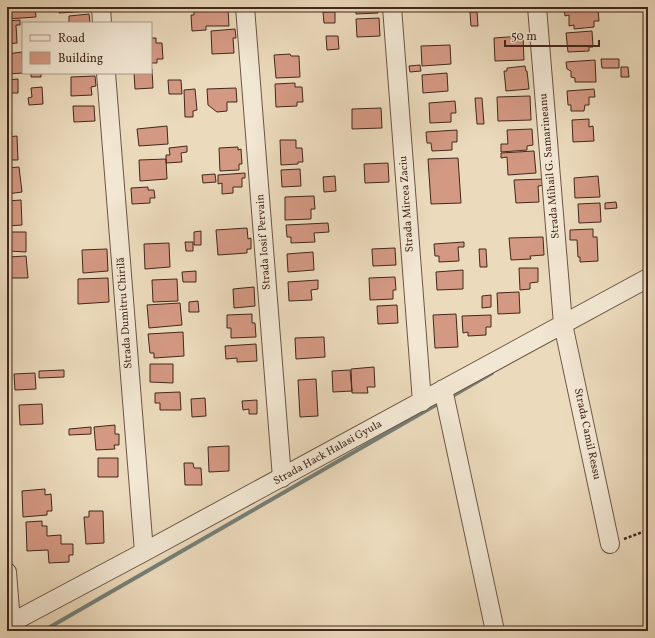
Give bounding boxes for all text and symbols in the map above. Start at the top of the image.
legend [22,22,152,74]
scale bar [505,22,599,48]
text: 50 m [511,29,537,45]
text: Road [58,31,85,47]
text: Building [58,51,103,67]
street label: Strada Mihail G. Samarineanu [536,93,564,239]
street label: Strada Mircea Zaciu [396,155,418,253]
street label: Strada Iosif Pervain [253,193,275,290]
street label: Strada Dumitru Chirilă [114,256,136,369]
street label: Strada Camil Ressu [570,387,604,481]
street label: Strada Hack Halasi Gyula [271,417,386,489]

